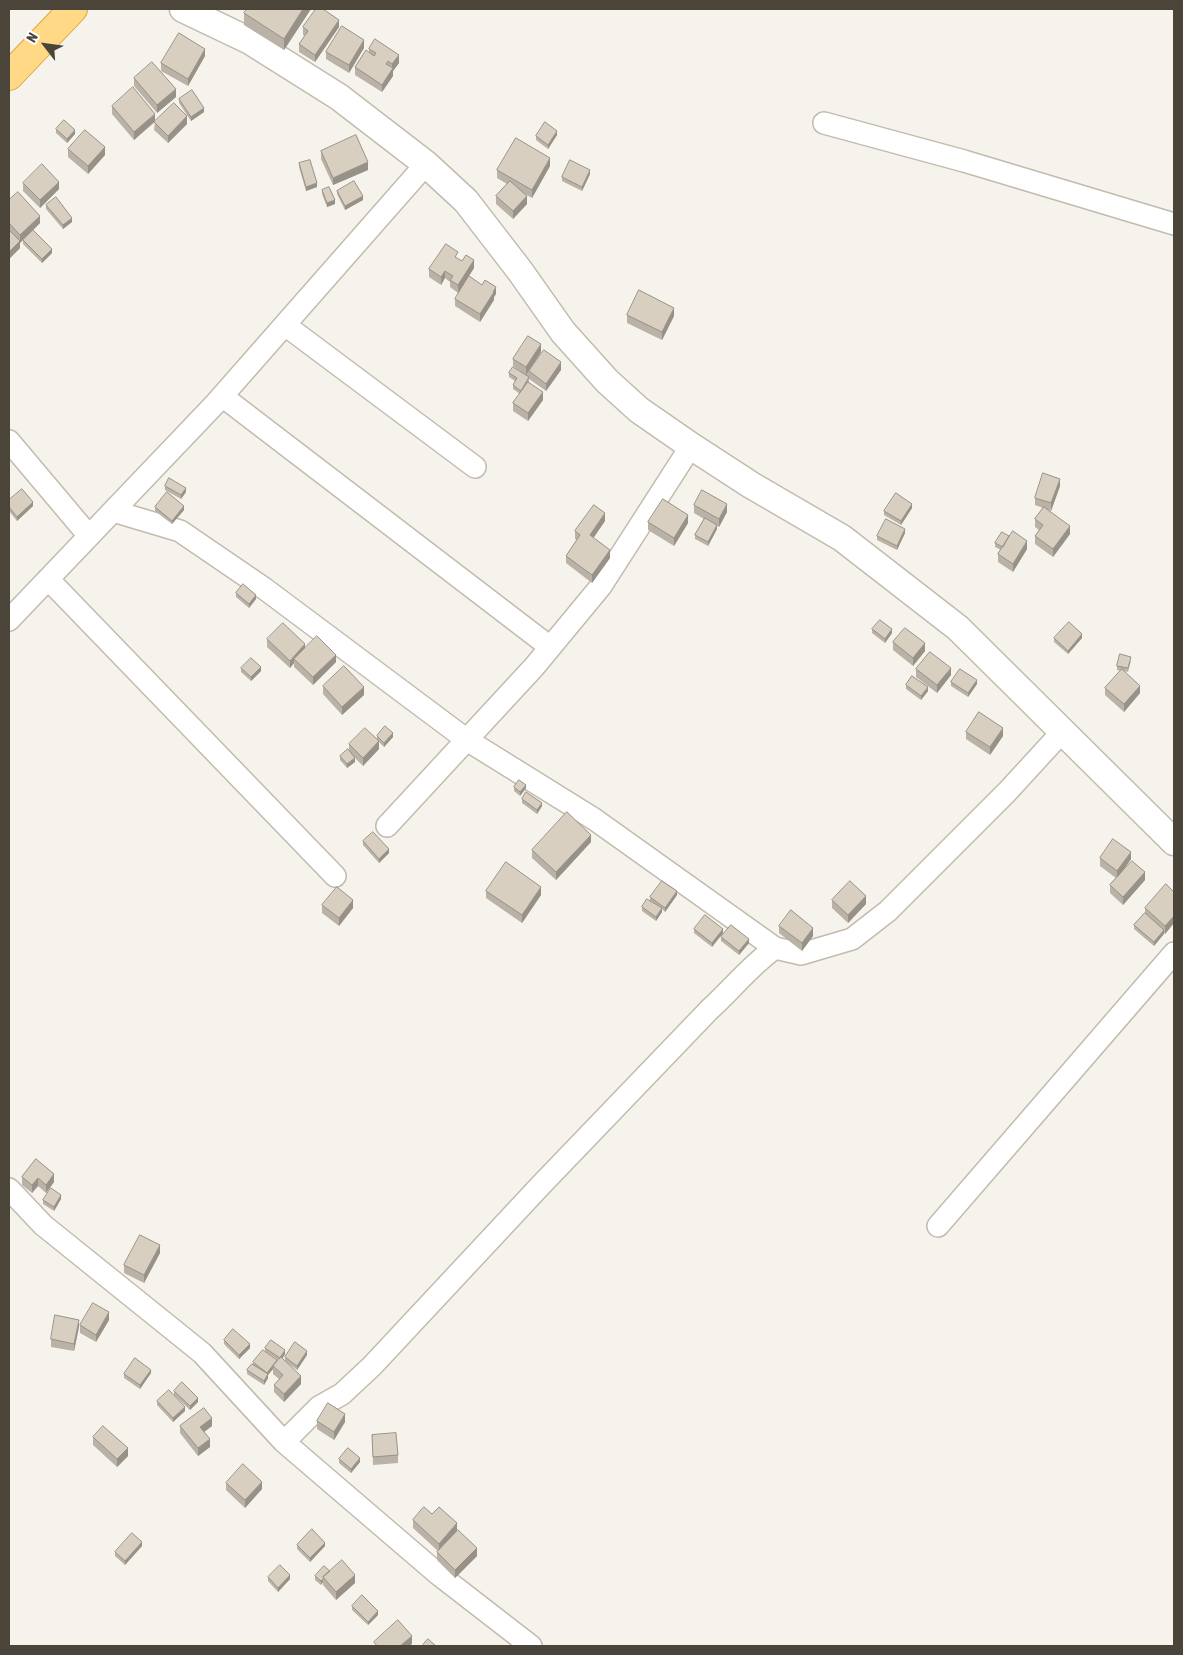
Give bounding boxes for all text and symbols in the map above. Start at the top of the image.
north arrow [20,20,70,70]
text: N [23,30,41,45]

